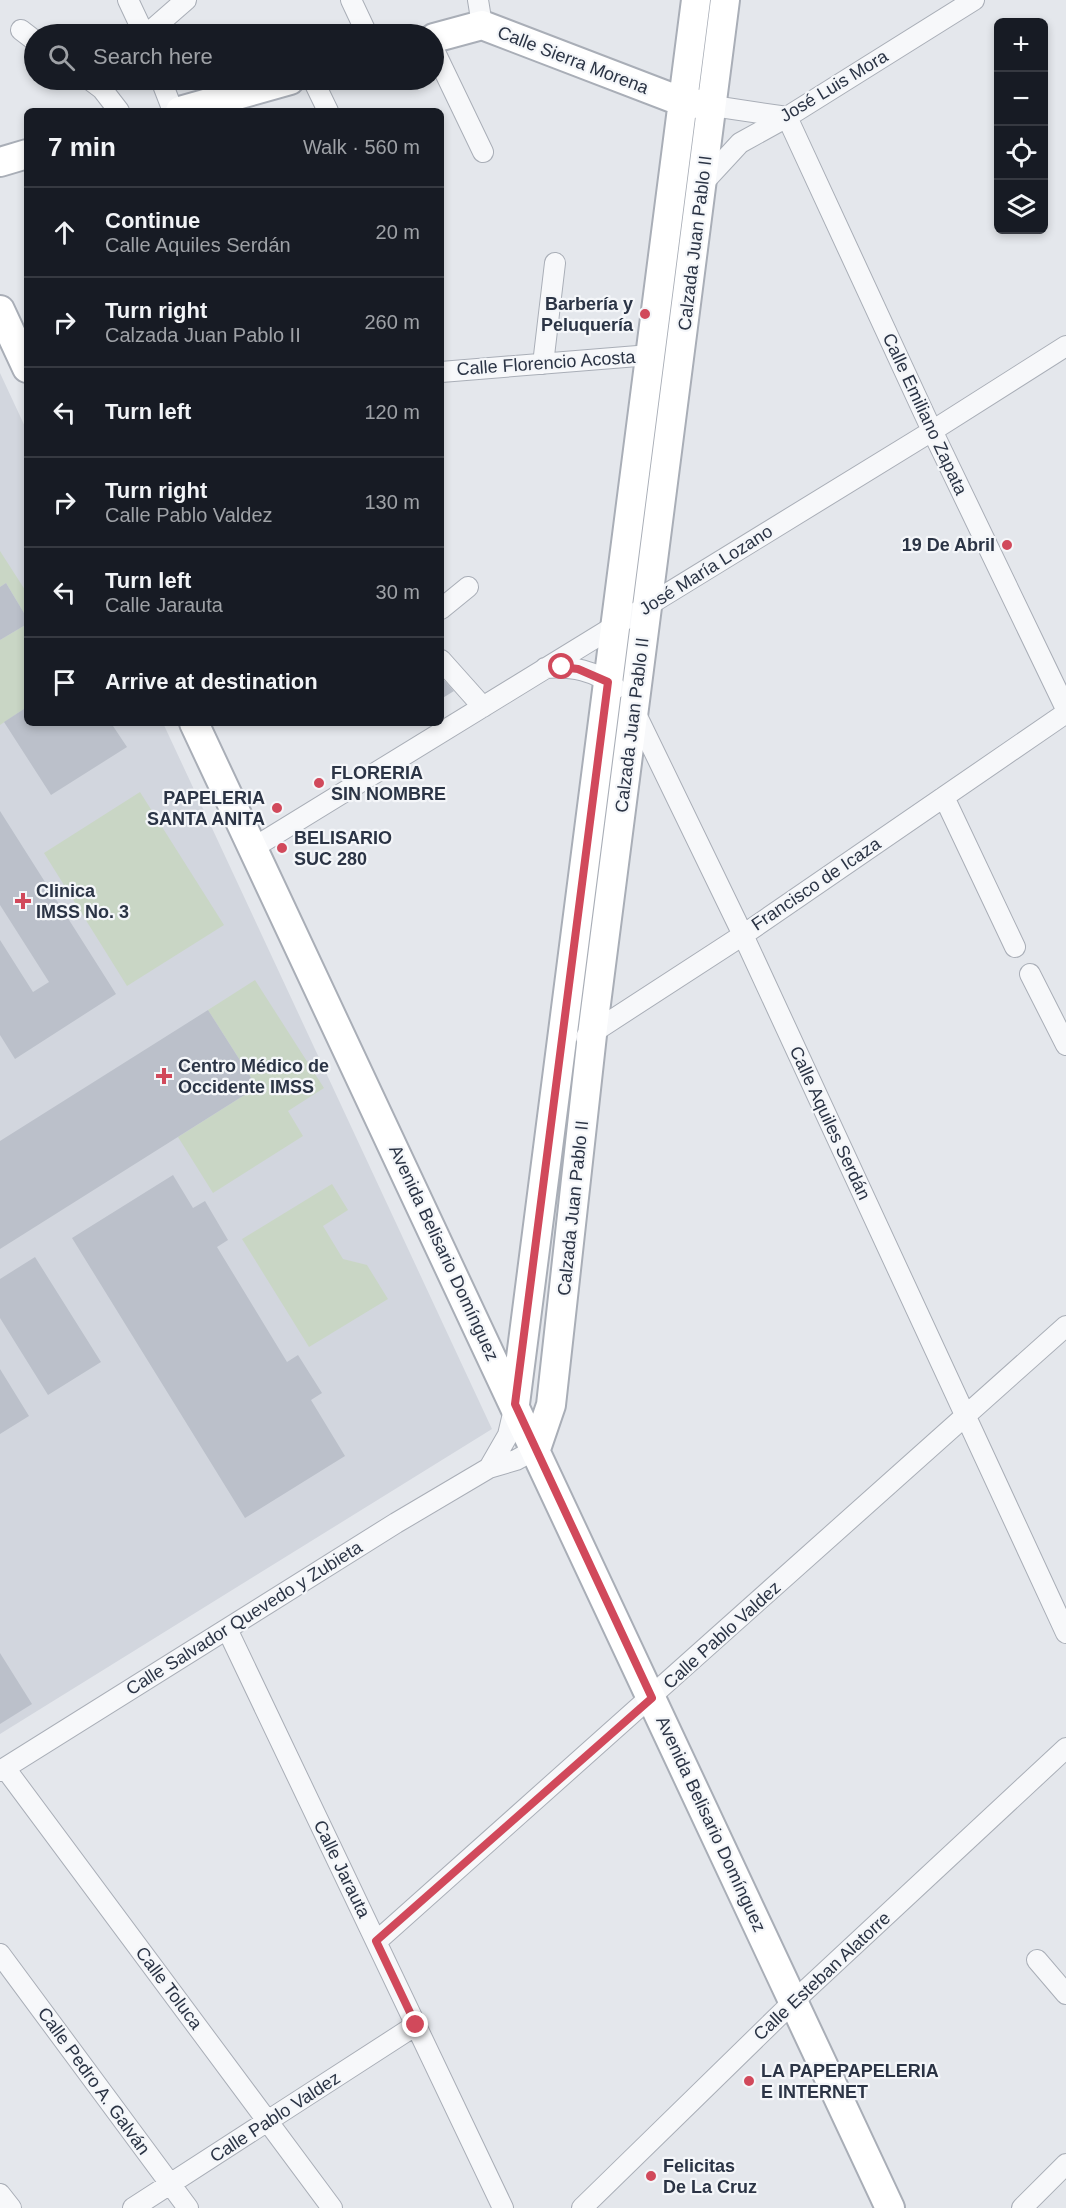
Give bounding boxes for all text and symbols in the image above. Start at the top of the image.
map controls [994,18,1048,234]
button: + [994,18,1048,72]
street label: Calle Sierra Morena [495,22,652,98]
search box [24,24,444,90]
icon: search [45,41,78,74]
text: Search here [93,44,213,69]
street label: José Luis Mora [777,45,892,126]
button: − [994,72,1048,126]
button: locate [994,126,1048,180]
text: 7 min [48,132,116,162]
text: Walk · 560 m [303,136,420,158]
street label: Calzada Juan Pablo II [674,154,716,332]
button: layers [994,180,1048,234]
text: Continue [105,208,200,233]
icon: ahead [48,216,81,249]
text: 20 m [376,221,420,243]
text: Calle Aquiles Serdán [105,234,291,256]
place label: Barbería y Peluquería [541,294,634,335]
text: Turn right [105,298,207,323]
icon: right [48,306,81,339]
marker: Barbería y Peluquería [638,307,652,321]
text: 260 m [364,311,420,333]
text: Calzada Juan Pablo II [105,324,301,346]
street label: Calle Emiliano Zapata [879,330,972,499]
street label: Calle Florencio Acosta [456,347,637,379]
icon: left [48,396,81,429]
text: Turn left [105,399,191,424]
text: 120 m [364,401,420,423]
text: Turn right [105,478,207,503]
icon: right [48,486,81,519]
text: 130 m [364,491,420,513]
text: Calle Pablo Valdez [105,504,273,526]
street label: José María Lozano [636,521,776,619]
place label: 19 De Abril [902,535,995,555]
marker: 19 De Abril [1000,538,1014,552]
text: Turn left [105,568,191,593]
icon: left [48,576,81,609]
text: 30 m [376,581,420,603]
text: Calle Jarauta [105,594,223,616]
street label: Calzada Juan Pablo II [611,636,653,814]
route start [548,653,574,679]
icon: arrive [48,666,81,699]
text: Arrive at destination [105,669,318,694]
place label: FLORERIA SIN NOMBRE [331,763,446,804]
marker: FLORERIA SIN NOMBRE [312,776,326,790]
place label: PAPELERIA SANTA ANITA [147,788,265,829]
marker: PAPELERIA SANTA ANITA [270,801,284,815]
place label: BELISARIO SUC 280 [294,828,392,869]
street label: Francisco de Icaza [748,833,885,935]
marker: BELISARIO SUC 280 [275,841,289,855]
place label: Clinica IMSS No. 3 [36,881,129,922]
marker: Clinica IMSS No. 3 [14,892,32,910]
street label: Calle Aquiles Serdán [786,1043,874,1203]
place label: Centro Médico de Occidente IMSS [178,1056,329,1097]
marker: Centro Médico de Occidente IMSS [155,1067,173,1085]
street label: Calzada Juan Pablo II [554,1119,592,1297]
street label: Avenida Belisario Domínguez [385,1142,503,1364]
street label: Calle Salvador Quevedo y Zubieta [122,1536,366,1699]
street label: Calle Pablo Valdez [659,1577,785,1693]
street label: Avenida Belisario Domínguez [652,1713,770,1935]
street label: Calle Jarauta [310,1817,375,1922]
street label: Calle Esteban Alatorre [750,1908,894,2044]
street label: Calle Toluca [132,1943,207,2034]
street label: Calle Pedro A. Galván [34,2003,154,2159]
route end [402,2011,428,2037]
place label: LA PAPEPAPELERIA E INTERNET [761,2061,939,2102]
street label: Calle Pablo Valdez [206,2068,344,2166]
marker: LA PAPEPAPELERIA E INTERNET [742,2074,756,2088]
place label: Felicitas De La Cruz [663,2156,757,2197]
marker: Felicitas De La Cruz [644,2169,658,2183]

